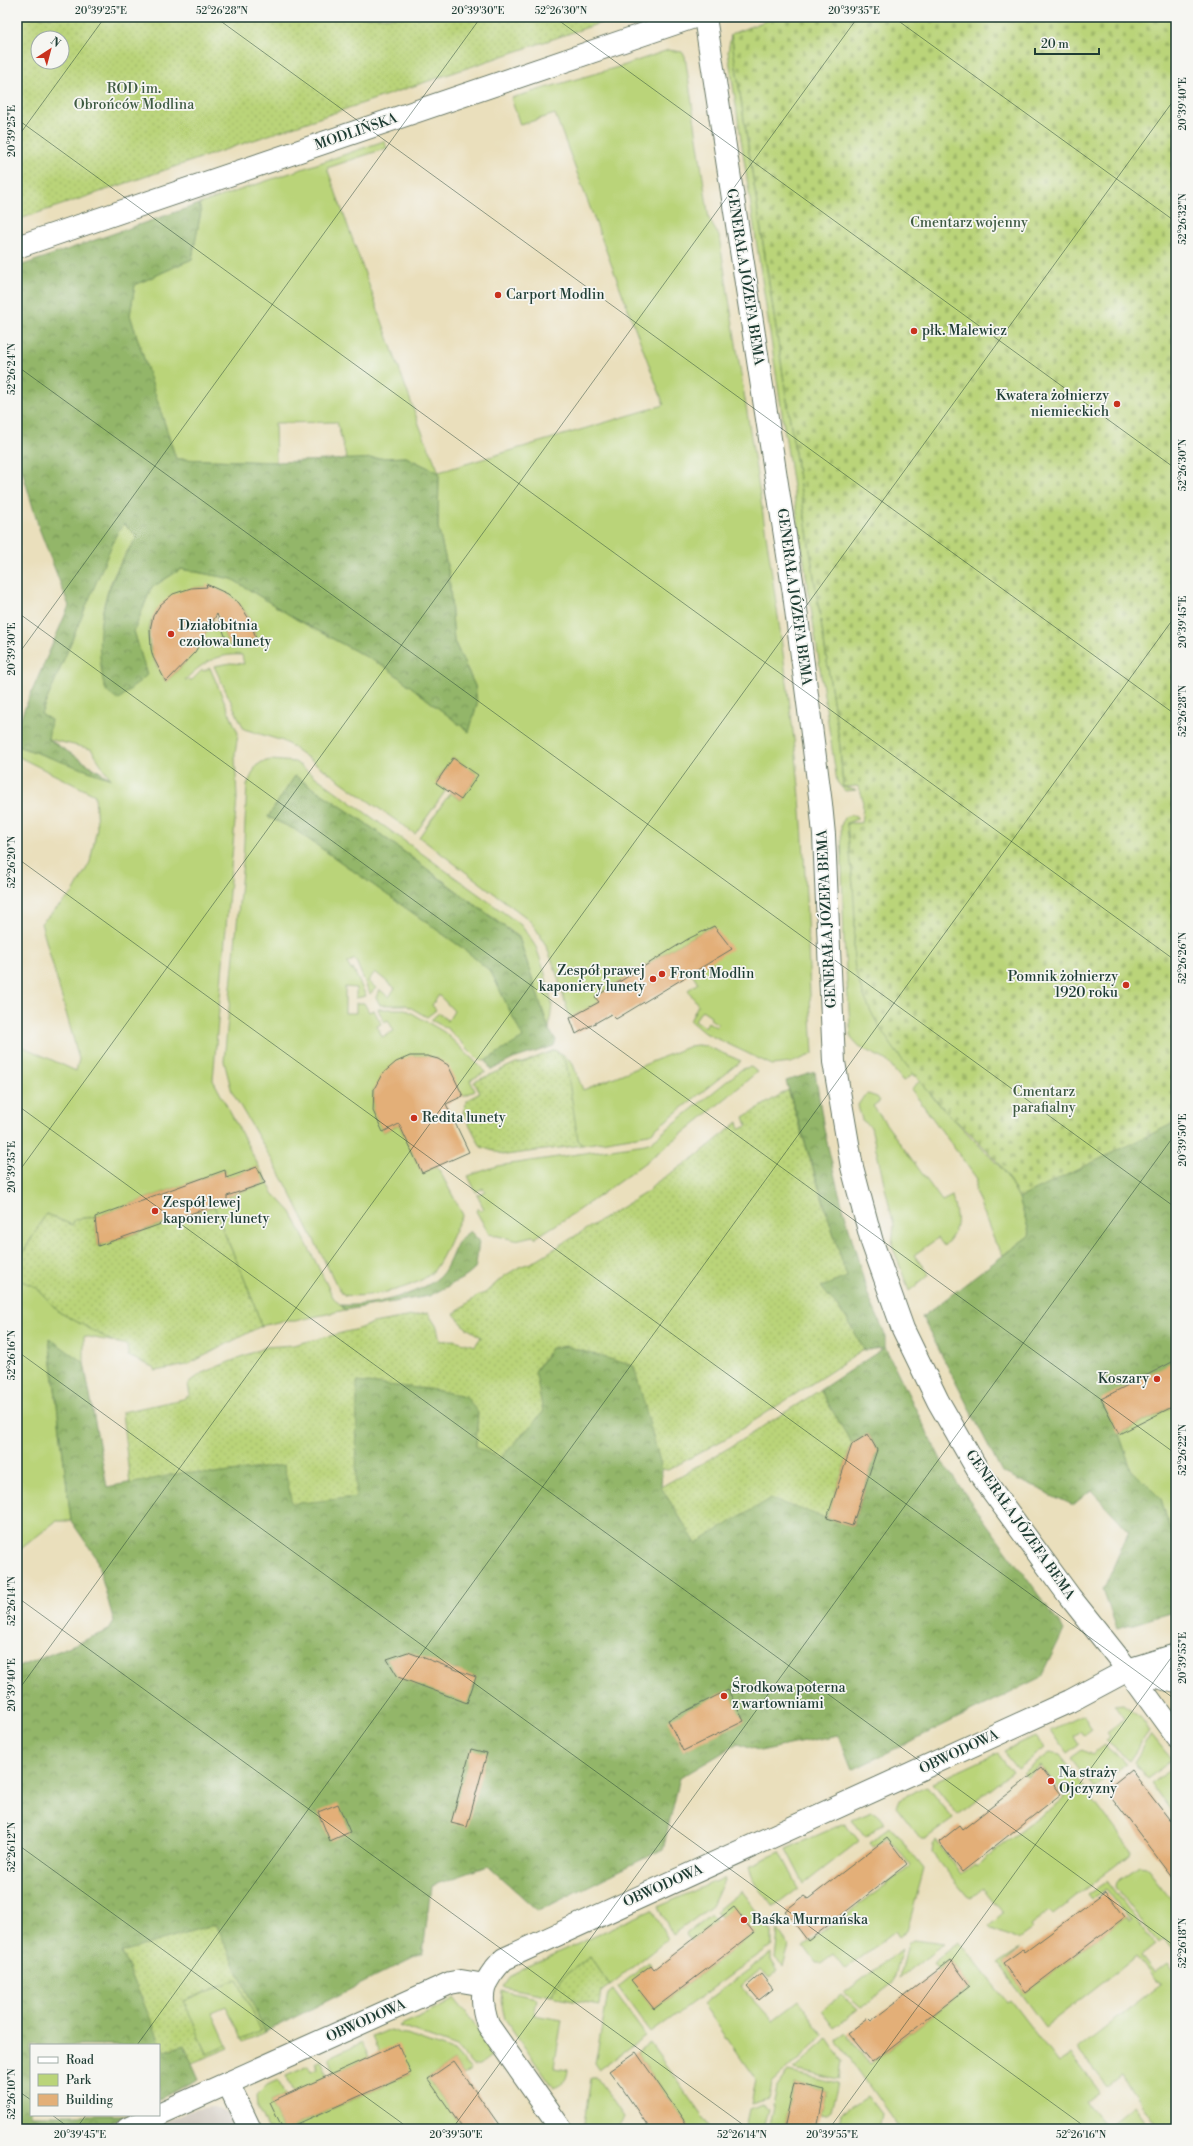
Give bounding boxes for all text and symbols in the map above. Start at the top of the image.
text: 20°39'25"E [75,5,127,17]
text: 52°26'28"N [196,5,249,17]
text: 20°39'30"E [452,5,504,17]
text: 52°26'30"N [535,5,588,17]
text: 20°39'35"E [828,5,880,17]
north arrow [30,30,70,70]
scale bar [1035,30,1099,56]
text: N [48,34,63,51]
text: 20 m [1041,37,1069,52]
text: 20°39'40"E [1177,77,1189,131]
park label: ROD im. Obrońców Modlina [74,80,195,114]
text: 20°39'25"E [6,105,18,157]
street label: MODLIŃSKA [312,107,400,155]
street label: GENERAŁA JÓZEFA BEMA [722,187,770,367]
text: 52°26'32"N [1177,193,1189,245]
park label: Cmentarz wojenny [910,214,1028,232]
place label: Carport Modlin [506,286,605,304]
marker: Carport Modlin [493,290,503,300]
place label: płk. Malewicz [922,322,1007,340]
marker: płk. Malewicz [909,326,919,336]
text: 52°26'24"N [6,342,18,395]
place label: Kwatera żołnierzy niemieckich [996,387,1110,421]
marker: Kwatera żołnierzy niemieckich [1112,399,1122,409]
text: 52°26'30"N [1177,438,1189,491]
street label: GENERAŁA JÓZEFA BEMA [773,507,817,687]
text: 20°39'45"E [1177,596,1189,648]
place label: Działobitnia czołowa lunety [179,617,272,651]
text: 20°39'30"E [6,623,18,675]
marker: Działobitnia czołowa lunety [166,629,176,639]
text: 52°26'28"N [1177,684,1189,737]
street label: GENERAŁA JÓZEFA BEMA [811,829,841,1009]
text: 52°26'20"N [6,835,18,888]
text: 52°26'26"N [1177,931,1189,984]
place label: Zespół prawej kaponiery lunety [539,962,645,996]
place label: Front Modlin [670,965,755,983]
place label: Pomnik żołnierzy 1920 roku [1008,968,1118,1002]
marker: Front Modlin [657,969,667,979]
marker: Zespół prawej kaponiery lunety [648,974,658,984]
marker: Pomnik żołnierzy 1920 roku [1121,980,1131,990]
park label: Cmentarz parafialny [1012,1083,1076,1117]
place label: Redita lunety [422,1109,506,1127]
marker: Redita lunety [409,1113,419,1123]
text: 20°39'50"E [1177,1114,1189,1166]
text: 20°39'35"E [6,1141,18,1193]
place label: Zespół lewej kaponiery lunety [163,1194,270,1228]
marker: Zespół lewej kaponiery lunety [150,1206,160,1216]
text: 52°26'16"N [6,1329,18,1380]
place label: Koszary [1098,1370,1149,1388]
marker: Koszary [1152,1374,1162,1384]
text: 52°26'22"N [1177,1424,1189,1476]
street label: GENERAŁA JÓZEFA BEMA [961,1445,1081,1604]
text: 52°26'14"N [6,1575,18,1626]
text: 20°39'55"E [1177,1632,1189,1684]
text: 20°39'40"E [6,1658,18,1712]
place label: Środkowa poterna z wartowniami [732,1677,847,1713]
marker: Środkowa poterna z wartowniami [719,1691,729,1701]
street label: OBWODOWA [917,1726,1002,1778]
place label: Na straży Ojczyzny [1059,1764,1117,1798]
marker: Na straży Ojczyzny [1046,1776,1056,1786]
text: 52°26'12"N [6,1821,18,1872]
street label: OBWODOWA [620,1860,706,1912]
place label: Baśka Murmańska [751,1911,869,1929]
marker: Baśka Murmańska [739,1915,749,1925]
text: 52°26'18"N [1177,1917,1189,1968]
street label: OBWODOWA [323,1995,409,2047]
legend [30,2044,160,2116]
text: Road [66,2053,94,2068]
text: 52°26'10"N [6,2068,18,2119]
text: Park [66,2073,92,2088]
text: Building [65,2093,114,2108]
text: 20°39'45"E [54,2129,106,2141]
text: 20°39'50"E [430,2129,482,2141]
text: 52°26'14"N [717,2129,768,2141]
text: 20°39'55"E [806,2129,858,2141]
text: 52°26'16"N [1056,2129,1107,2141]

